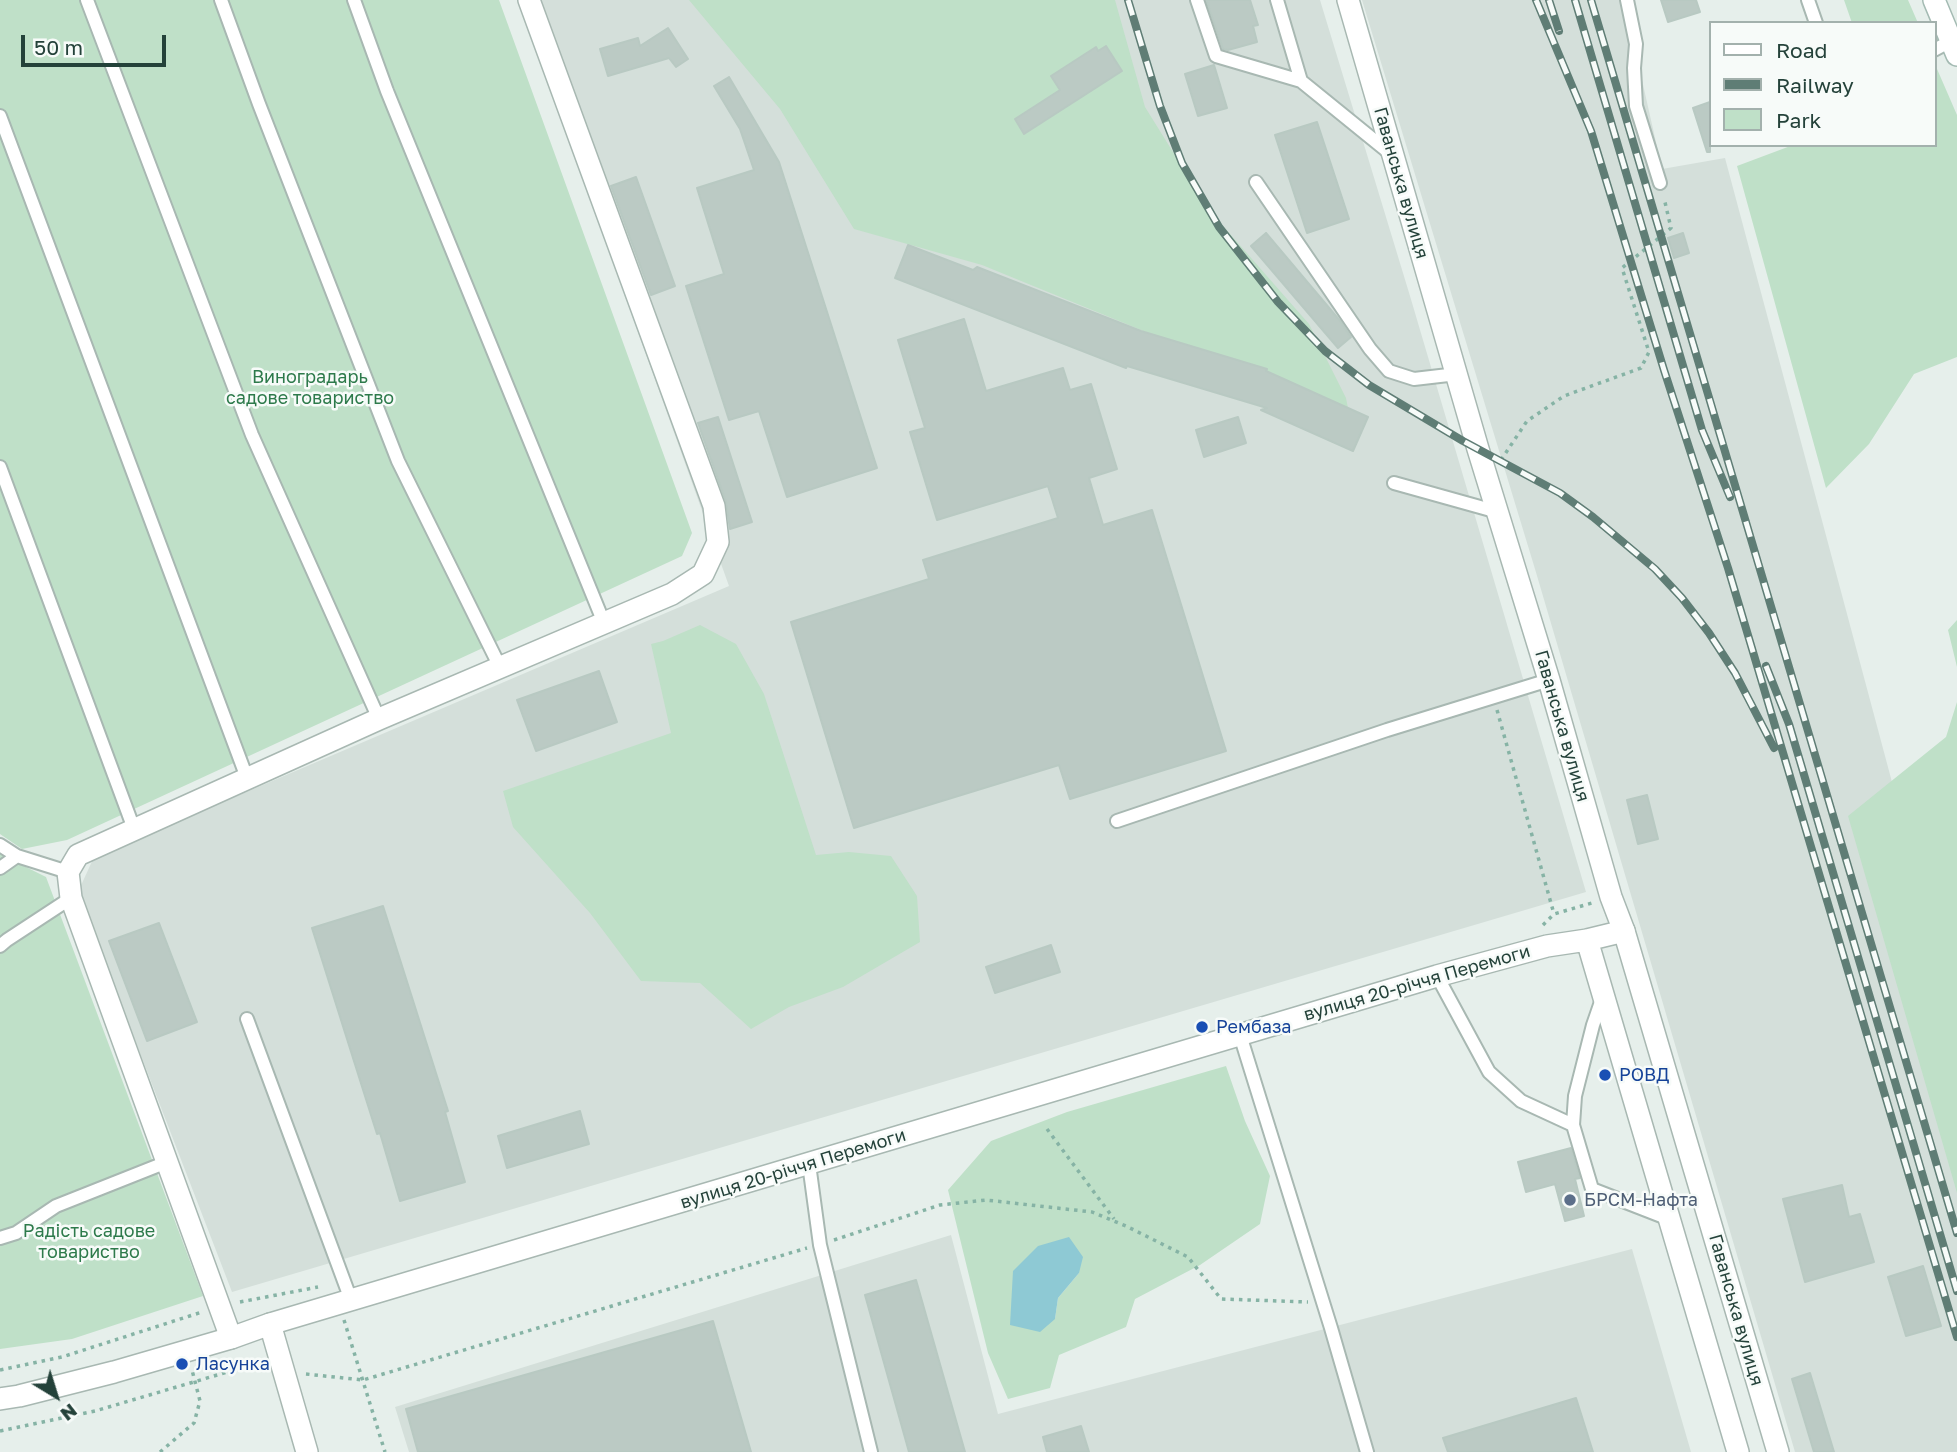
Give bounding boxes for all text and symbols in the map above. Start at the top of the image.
scale bar [24,21,170,65]
legend [1708,21,1936,147]
text: 50 m [34,34,83,60]
text: Road [1776,37,1827,63]
text: Railway [1776,72,1854,98]
street label: Гаванська вулиця [1369,105,1433,261]
text: Park [1776,107,1821,133]
park label: Виноградарь садове товариство [226,366,394,408]
street label: Гаванська вулиця [1530,648,1594,804]
street label: вулиця 20-річчя Перемоги [1301,940,1533,1026]
place label: Рембаза [1216,1016,1292,1038]
marker: Рембаза [1194,1019,1210,1035]
place label: РОВД [1619,1064,1669,1086]
marker: РОВД [1597,1067,1613,1083]
street label: вулиця 20-річчя Перемоги [678,1124,908,1214]
place label: БРСМ-Нафта [1584,1189,1698,1211]
marker: БРСМ-Нафта [1562,1192,1578,1208]
park label: Радість садове товариство [23,1220,155,1262]
street label: Гаванська вулиця [1704,1232,1768,1388]
place label: Ласунка [196,1353,270,1375]
marker: Ласунка [174,1356,190,1372]
north arrow [21,1361,91,1431]
text: N [56,1399,82,1426]

